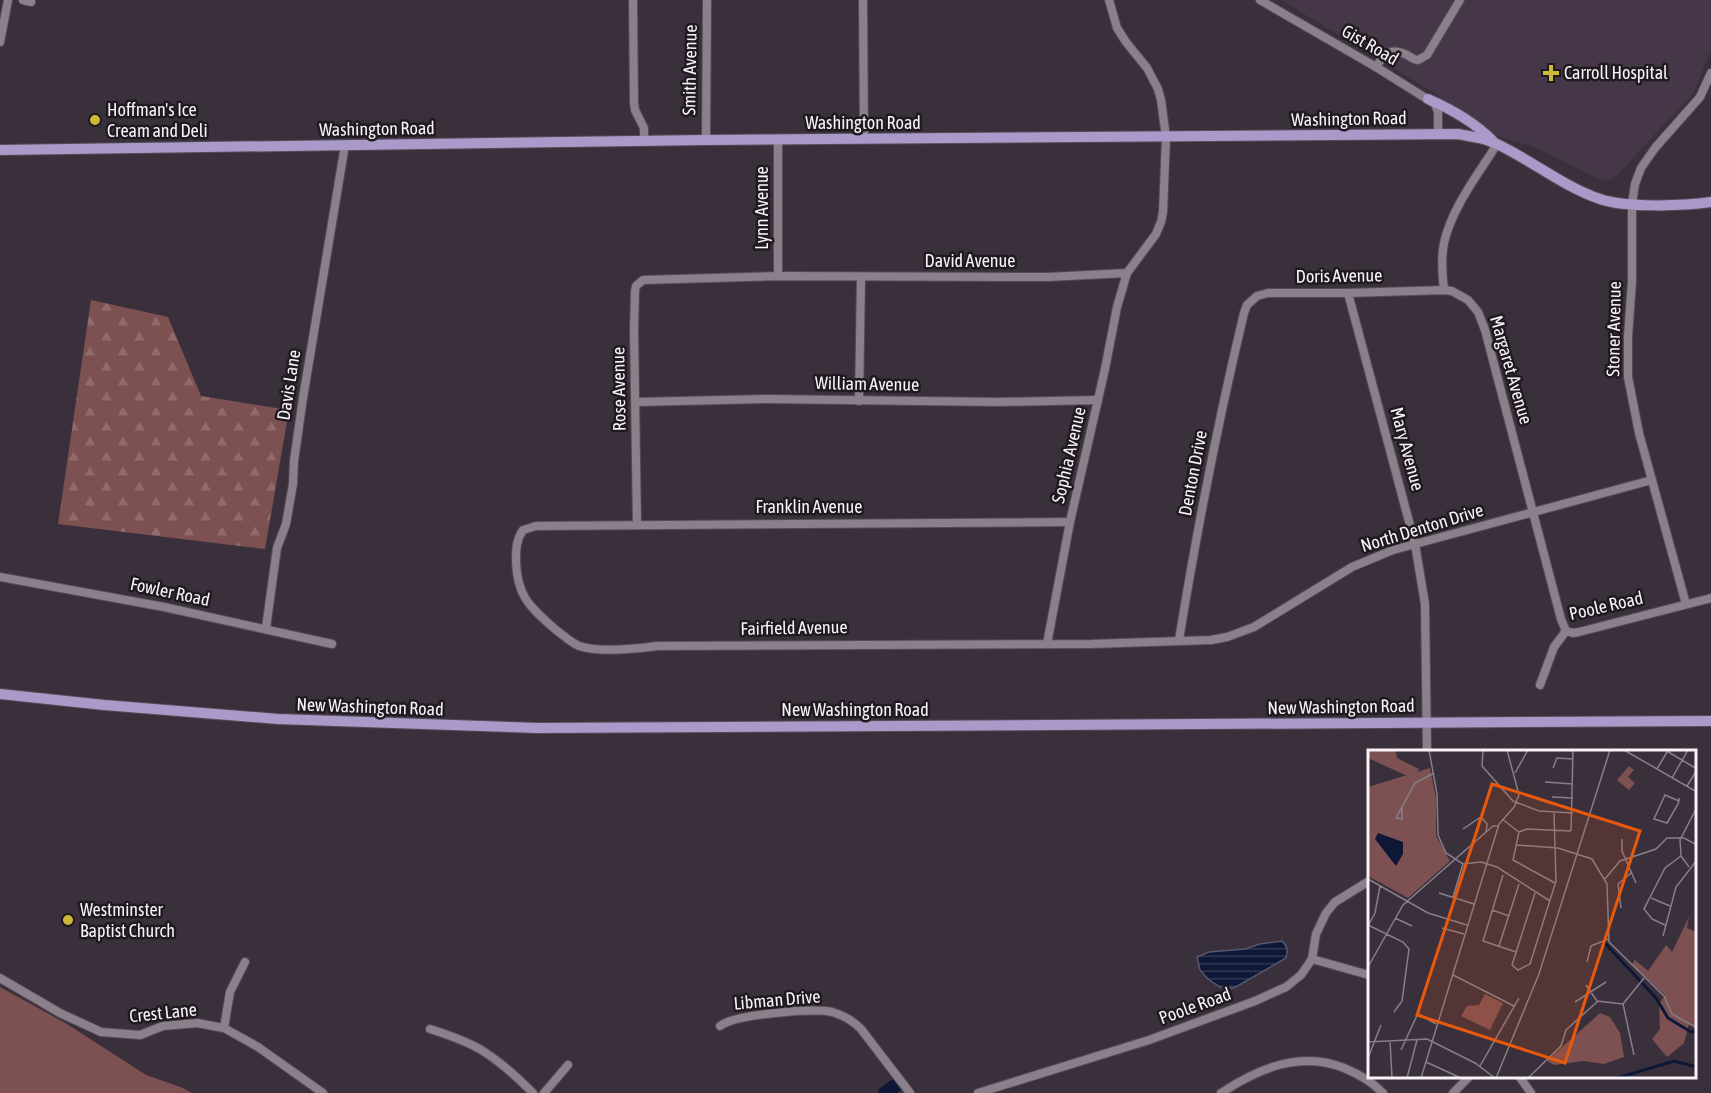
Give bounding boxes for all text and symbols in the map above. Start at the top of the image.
street label: Gist Road [1338,20,1402,69]
street label: Smith Avenue [678,24,701,116]
place label: Carroll Hospital [1564,62,1668,83]
marker: Carroll Hospital [1542,64,1560,82]
place label: Hoffman's Ice Cream and Deli [107,99,208,141]
street label: Washington Road [1291,107,1407,130]
street label: Washington Road [805,112,921,133]
marker: Hoffman's Ice Cream and Deli [88,113,102,127]
street label: Washington Road [319,117,435,140]
street label: Lynn Avenue [751,166,772,250]
street label: David Avenue [925,250,1015,271]
street label: Doris Avenue [1295,264,1382,287]
street label: Stoner Avenue [1602,281,1625,377]
street label: Margaret Avenue [1486,313,1537,427]
street label: Rose Avenue [607,347,630,431]
street label: Davis Lane [273,348,304,422]
street label: William Avenue [815,372,919,395]
street label: Sophia Avenue [1047,405,1090,505]
street label: Mary Avenue [1386,405,1429,493]
street label: Denton Drive [1174,428,1211,517]
street label: Franklin Avenue [756,496,862,517]
street label: North Denton Drive [1358,499,1486,556]
street label: Fowler Road [128,573,212,610]
street label: Poole Road [1567,587,1645,624]
street label: Fairfield Avenue [740,616,848,639]
street label: New Washington Road [296,693,444,720]
street label: New Washington Road [1267,695,1415,718]
street label: New Washington Road [781,699,929,720]
inset map [1368,750,1696,1078]
place label: Westminster Baptist Church [80,899,175,941]
marker: Westminster Baptist Church [61,913,75,927]
street label: Poole Road [1156,983,1234,1028]
street label: Libman Drive [733,985,821,1014]
street label: Crest Lane [128,999,198,1026]

